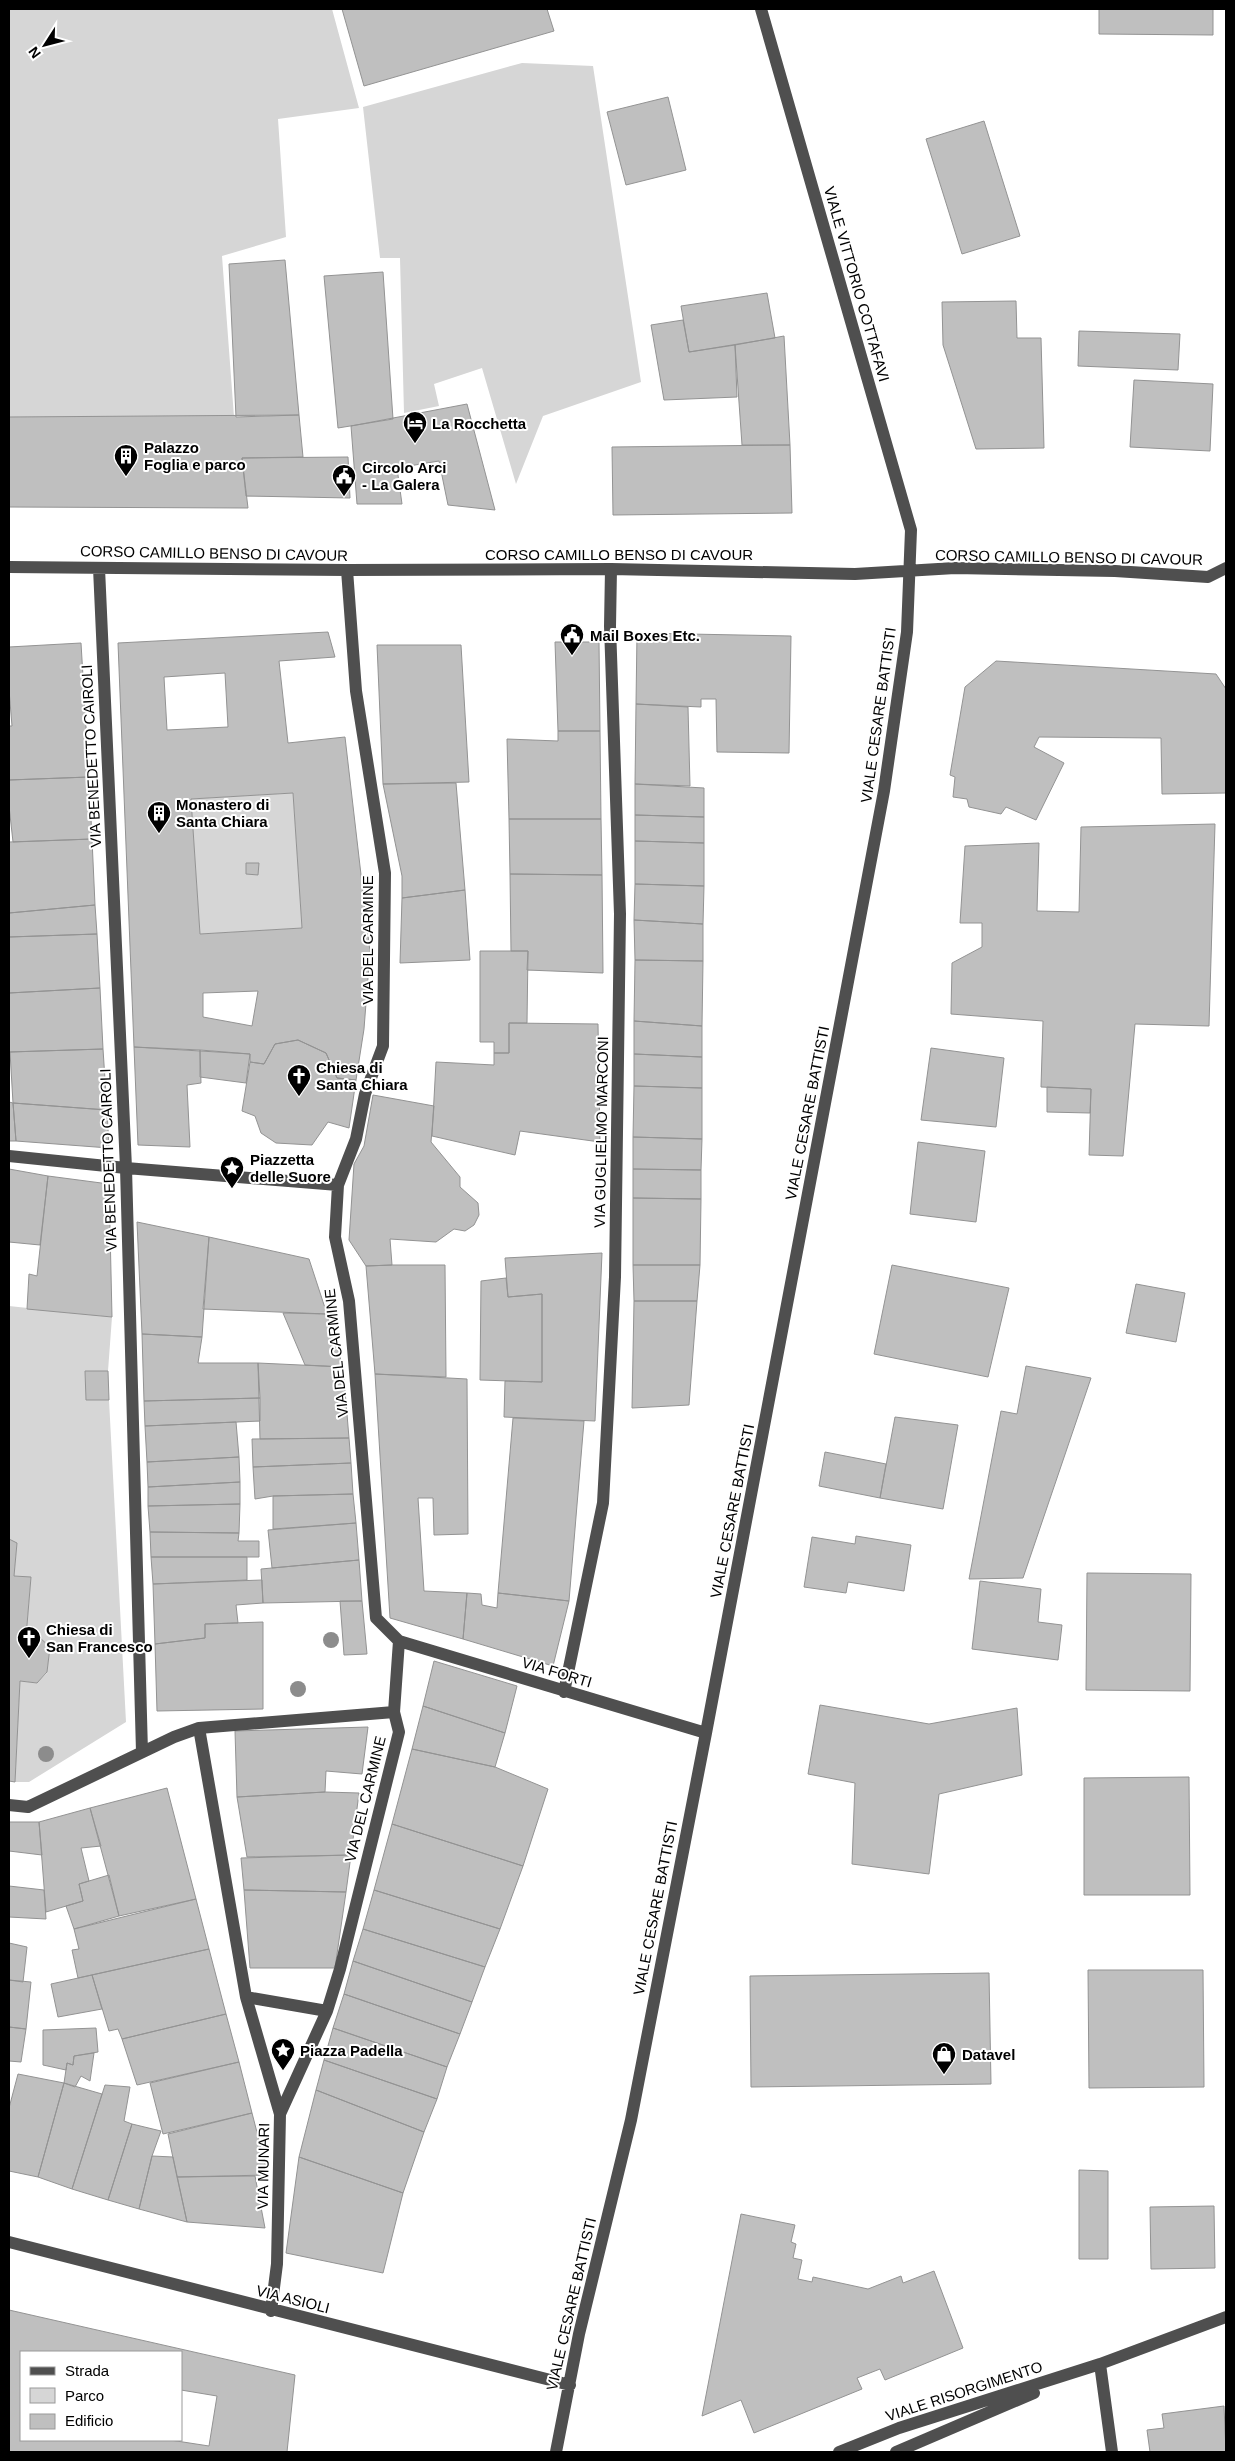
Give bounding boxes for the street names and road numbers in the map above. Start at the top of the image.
street label: VIALE VITTORIO COTTAFAVI [821,184,893,384]
street label: CORSO CAMILLO BENSO DI CAVOUR [80,542,348,564]
street label: CORSO CAMILLO BENSO DI CAVOUR [485,546,753,563]
street label: CORSO CAMILLO BENSO DI CAVOUR [935,546,1203,568]
street label: VIALE CESARE BATTISTI [857,626,899,804]
street label: VIA BENEDETTO CAIROLI [78,664,104,848]
street label: VIA DEL CARMINE [359,875,376,1005]
street label: VIALE CESARE BATTISTI [782,1024,832,1202]
street label: VIA GUGLIELMO MARCONI [591,1036,611,1228]
street label: VIA BENEDETTO CAIROLI [96,1068,120,1252]
street label: VIA DEL CARMINE [321,1288,351,1418]
street label: VIALE CESARE BATTISTI [707,1422,757,1600]
street label: VIA FORTI [520,1653,594,1691]
street label: VIA DEL CARMINE [341,1734,389,1864]
street label: VIALE CESARE BATTISTI [630,1819,680,1997]
street label: VIA MUNARI [254,2123,272,2209]
street label: VIALE CESARE BATTISTI [543,2216,599,2392]
street label: VIA ASIOLI [255,2282,331,2316]
street label: VIALE RISORGIMENTO [883,2358,1045,2424]

